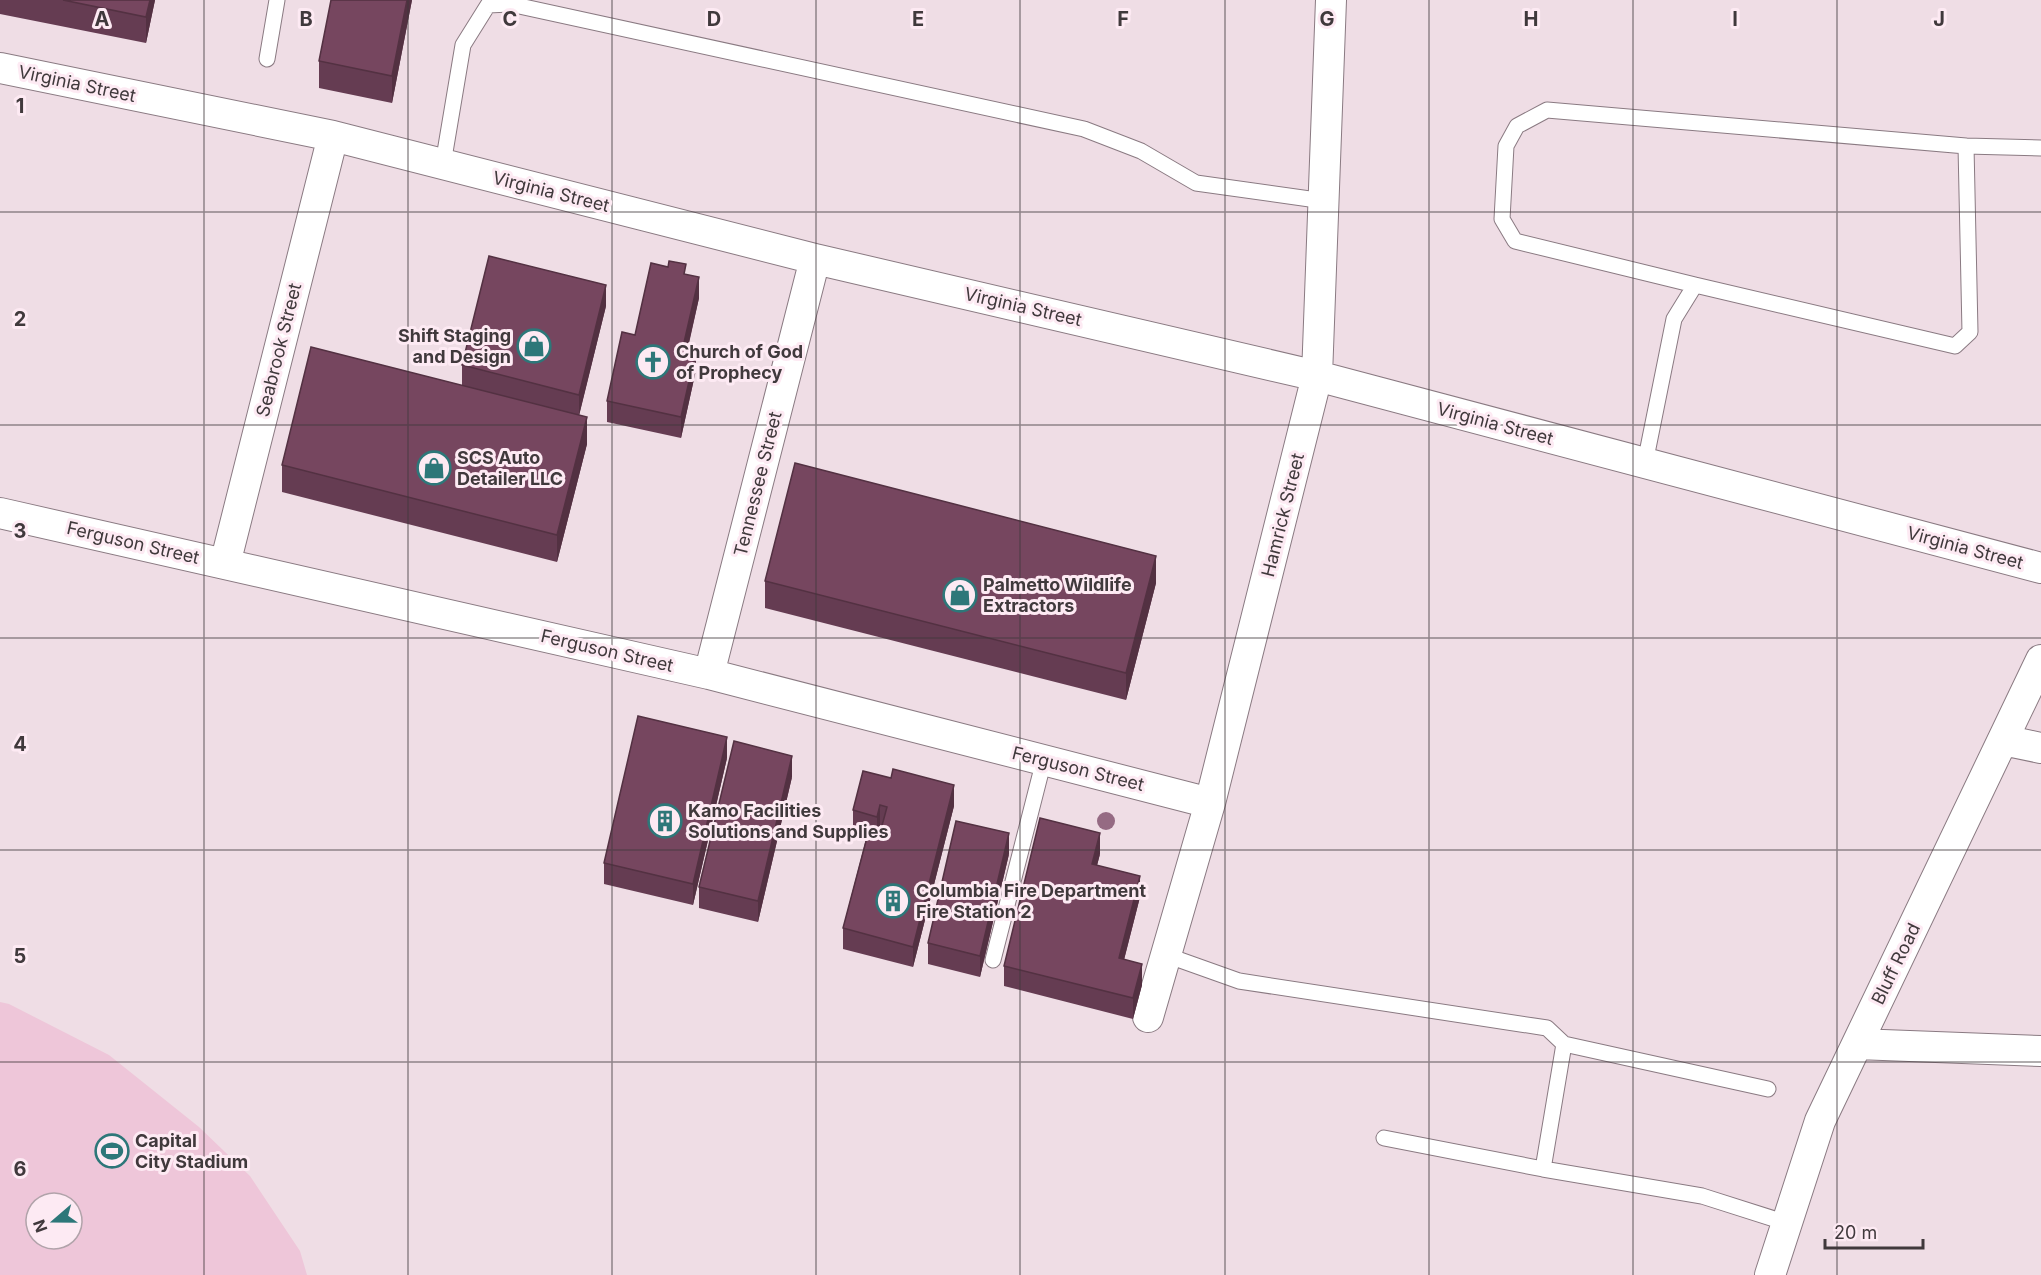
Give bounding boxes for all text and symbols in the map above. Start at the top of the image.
text: A [95,7,110,31]
text: B [299,7,313,31]
text: C [503,7,517,31]
text: D [707,7,721,31]
text: E [912,7,924,31]
text: F [1117,7,1129,31]
text: G [1319,7,1335,31]
text: H [1524,7,1538,31]
text: I [1732,7,1738,31]
text: J [1933,7,1945,31]
street label: Virginia Street [16,61,138,106]
text: 1 [16,94,24,118]
street label: Virginia Street [491,167,612,216]
street label: Seabrook Street [252,281,305,419]
street label: Virginia Street [962,283,1084,330]
text: 2 [14,307,26,331]
place label: Shift Staging and Design [398,325,511,367]
shop icon: Shift Staging and Design [516,328,552,364]
place label: Church of God of Prophecy [676,341,803,383]
church icon: Church of God of Prophecy [635,344,671,380]
street label: Virginia Street [1435,398,1556,449]
street label: Tennessee Street [729,409,786,558]
place label: SCS Auto Detailer LLC [457,447,563,489]
shop icon: SCS Auto Detailer LLC [416,450,452,486]
street label: Hamrick Street [1257,451,1308,579]
street label: Ferguson Street [65,517,202,568]
text: 3 [14,519,26,543]
street label: Virginia Street [1905,522,2026,573]
place label: Palmetto Wildlife Extractors [983,574,1132,616]
shop icon: Palmetto Wildlife Extractors [942,577,978,613]
street label: Ferguson Street [539,625,676,676]
text: 4 [13,732,27,756]
street label: Ferguson Street [1010,742,1146,795]
place label: Kamo Facilities Solutions and Supplies [688,800,888,842]
building icon: Kamo Facilities Solutions and Supplies [647,803,683,839]
place label: Columbia Fire Department Fire Station 2 [916,880,1146,922]
building icon: Columbia Fire Department Fire Station 2 [875,883,911,919]
street label: Bluff Road [1867,920,1924,1008]
text: 5 [14,944,26,968]
place label: Capital City Stadium [135,1130,248,1172]
sports icon: Capital City Stadium [94,1133,130,1169]
text: 6 [14,1157,27,1181]
north arrow [24,1191,84,1251]
scale bar [1825,1212,1922,1250]
text: N [28,1217,51,1235]
text: 20 m [1834,1222,1877,1243]

